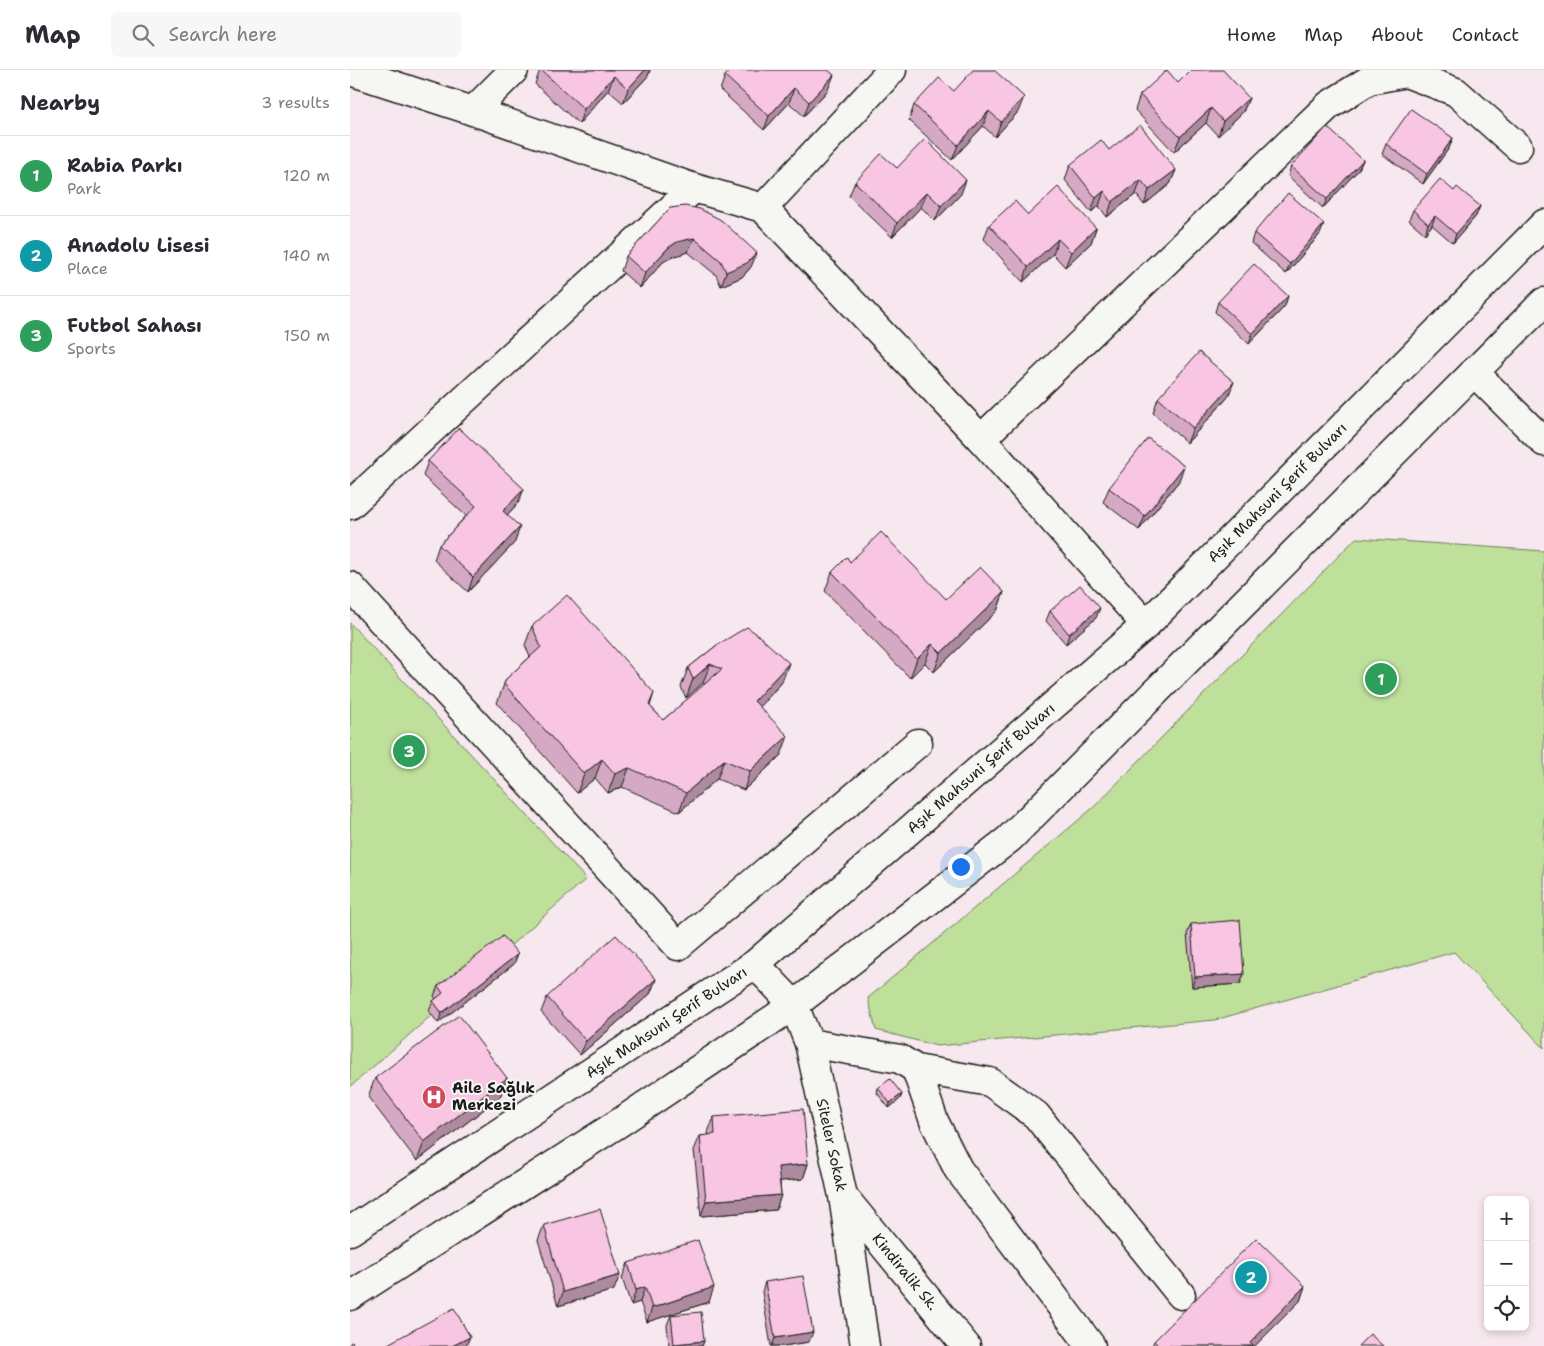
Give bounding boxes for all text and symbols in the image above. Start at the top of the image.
search box [111,12,461,57]
text: Map [25,19,81,51]
icon: search [129,21,157,49]
text: Search here [169,22,277,47]
text: Home [1227,23,1276,47]
text: Map [1304,23,1343,47]
text: About [1371,23,1424,47]
text: Contact [1452,23,1519,47]
text: Nearby [20,89,100,117]
text: 3 results [261,92,330,113]
text: Rabia Parkı [67,153,183,178]
text: 1 [32,165,40,186]
text: 120 m [283,165,330,186]
text: Park [67,178,101,199]
text: Anadolu Lisesi [67,233,210,258]
text: 2 [30,245,42,266]
text: 140 m [283,245,330,266]
text: Place [67,258,108,279]
text: Futbol Sahası [67,313,202,338]
text: 3 [30,325,42,346]
text: 150 m [283,325,330,346]
text: Sports [67,338,116,359]
street label: Aşık Mahsuni Şerif Bulvarı [1203,418,1351,567]
pin: 1 [1365,660,1397,698]
street label: Aşık Mahsuni Şerif Bulvarı [903,698,1059,838]
pin: 3 [393,732,425,770]
your location [948,854,974,880]
street label: Aşık Mahsuni Şerif Bulvarı [582,962,751,1083]
place label: Aile Sağlık Merkezi [452,1078,535,1115]
hospital icon: Aile Sağlık Merkezi [421,1084,447,1110]
street label: Siteler Sokak [812,1097,852,1194]
map controls [1484,1196,1529,1331]
button: + [1484,1196,1529,1241]
street label: Kindiralik Sk. [868,1229,943,1315]
button: − [1484,1241,1529,1286]
pin: 2 [1235,1258,1267,1296]
button: locate [1484,1286,1529,1331]

